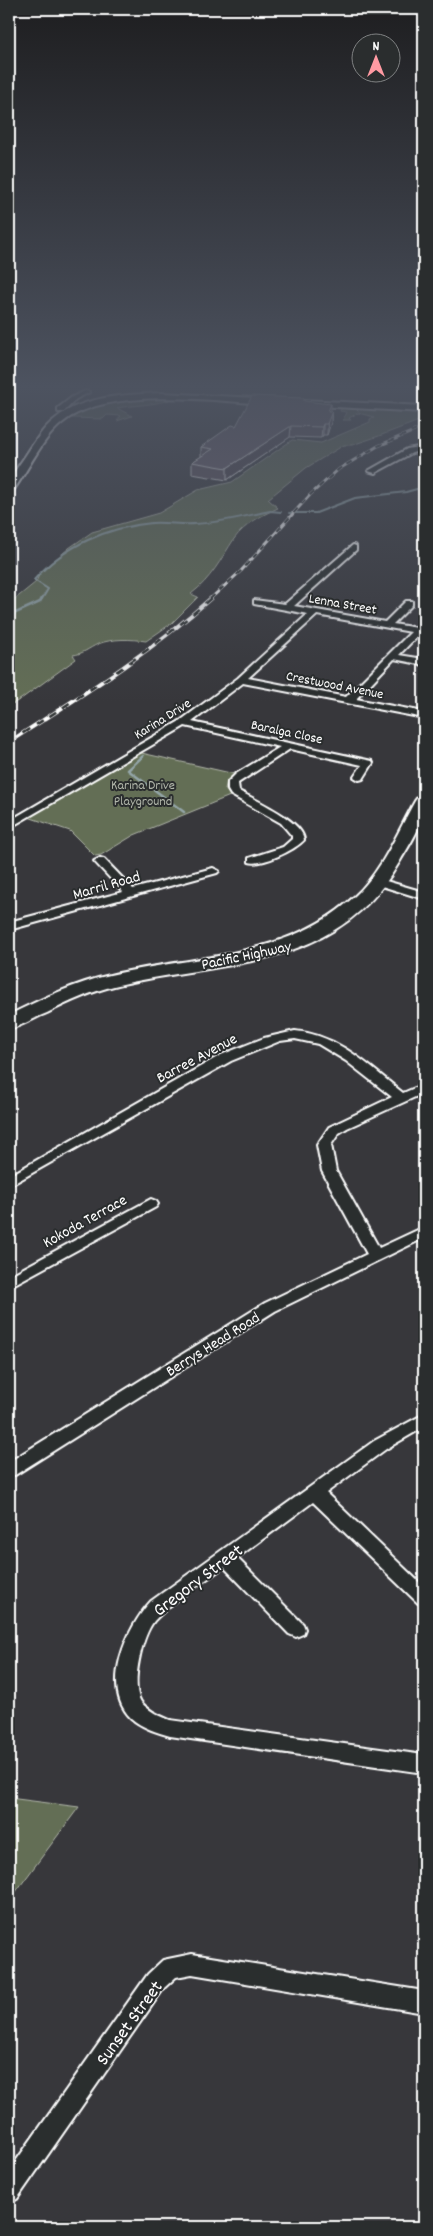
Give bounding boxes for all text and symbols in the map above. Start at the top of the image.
north arrow [350,32,400,82]
text: N [373,37,380,57]
street label: Lenna Street [307,589,378,621]
street label: Crestwood Avenue [284,667,385,705]
street label: Karina Drive [131,694,196,745]
street label: Baralga Close [249,716,324,750]
park label: Karina Drive Playground [111,776,175,812]
street label: Marril Road [70,866,143,907]
street label: Pacific Highway [199,936,294,977]
street label: Barree Avenue [153,1028,242,1090]
street label: Kokoda Terrace [39,1190,132,1255]
street label: Berrys Head Road [162,1307,265,1383]
street label: Gregory Street [148,1539,250,1625]
street label: Sunset Street [91,1976,171,2072]

